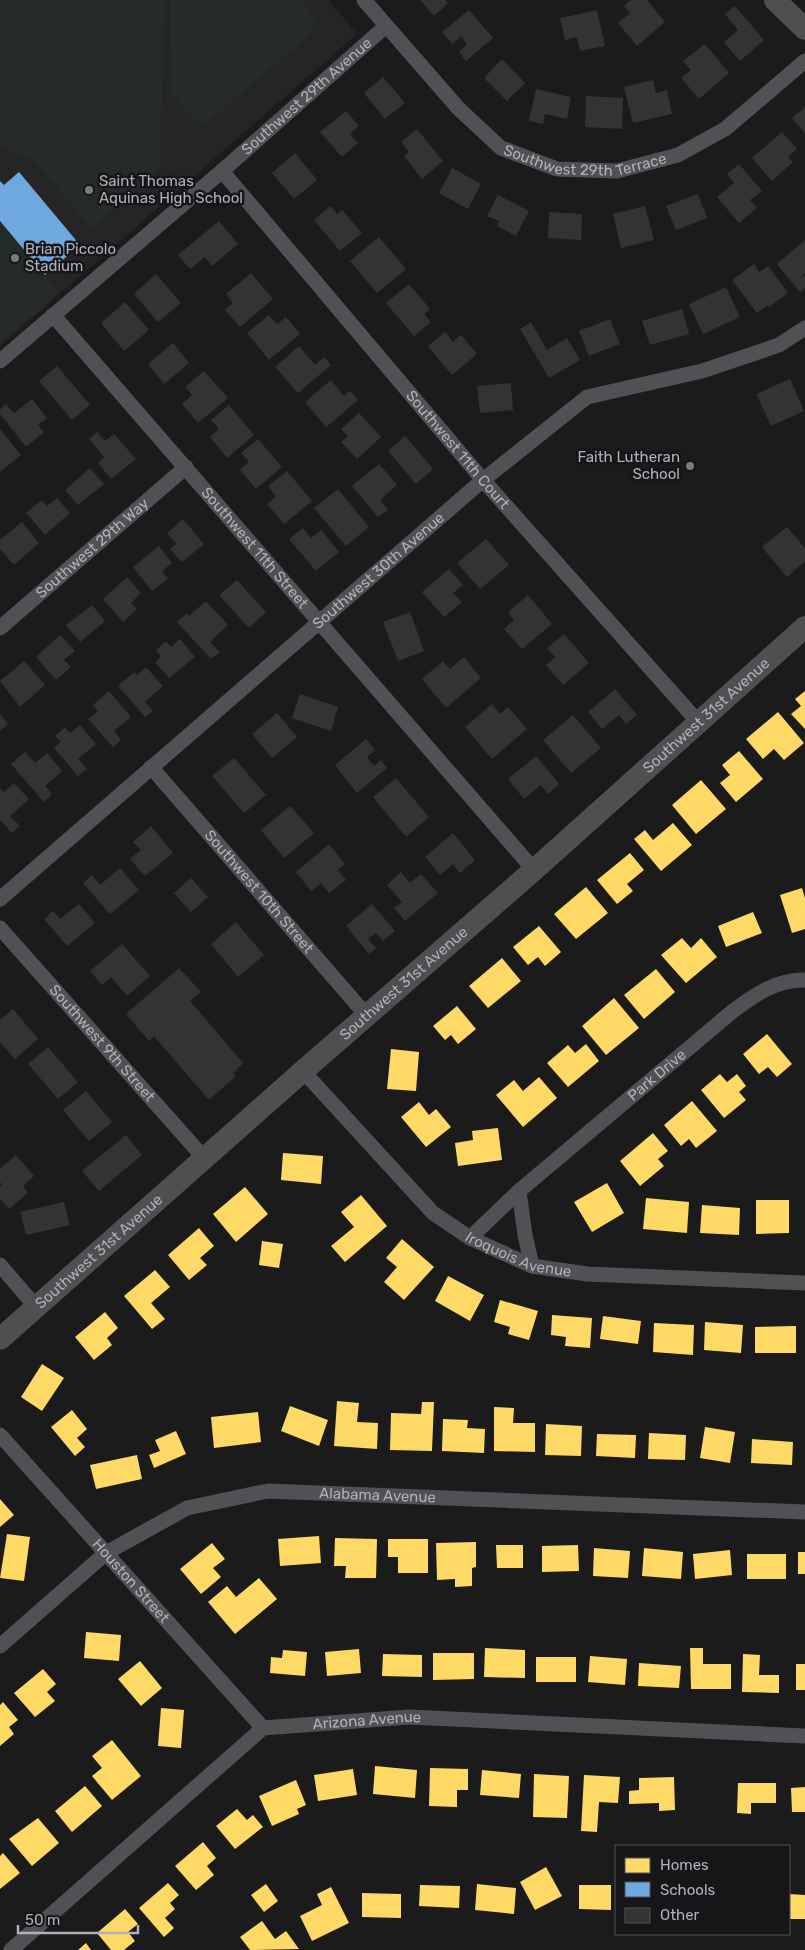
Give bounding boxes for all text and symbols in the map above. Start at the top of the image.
street label: Southwest 29th Avenue [238,34,375,159]
street label: Southwest 29th Terrace [501,141,669,180]
place label: Saint Thomas Aquinas High School [99,172,243,207]
marker: Saint Thomas Aquinas High School [83,184,95,196]
place label: Brian Piccolo Stadium [25,240,116,275]
marker: Brian Piccolo Stadium [9,252,21,264]
street label: Southwest 11th Court [402,387,513,513]
place label: Faith Lutheran School [578,448,680,483]
marker: Faith Lutheran School [684,460,696,472]
street label: Southwest 11th Street [197,484,312,612]
street label: Southwest 29th Way [32,494,152,602]
street label: Southwest 30th Avenue [309,509,448,633]
street label: Southwest 31st Avenue [639,654,773,777]
street label: Southwest 10th Street [201,826,318,957]
street label: Southwest 31st Avenue [336,923,471,1044]
street label: Southwest 9th Street [46,981,159,1106]
street label: Park Drive [624,1045,690,1105]
street label: Southwest 31st Avenue [32,1191,166,1313]
street label: Iroquois Avenue [461,1228,573,1281]
street label: Alabama Avenue [319,1484,436,1507]
street label: Houston Street [89,1535,173,1627]
street label: Arizona Avenue [312,1708,422,1733]
legend [615,1845,790,1935]
text: Homes [660,1856,709,1874]
text: Schools [660,1881,716,1899]
scale bar [18,1902,138,1934]
text: Other [660,1906,700,1924]
text: 50 m [25,1911,60,1929]

